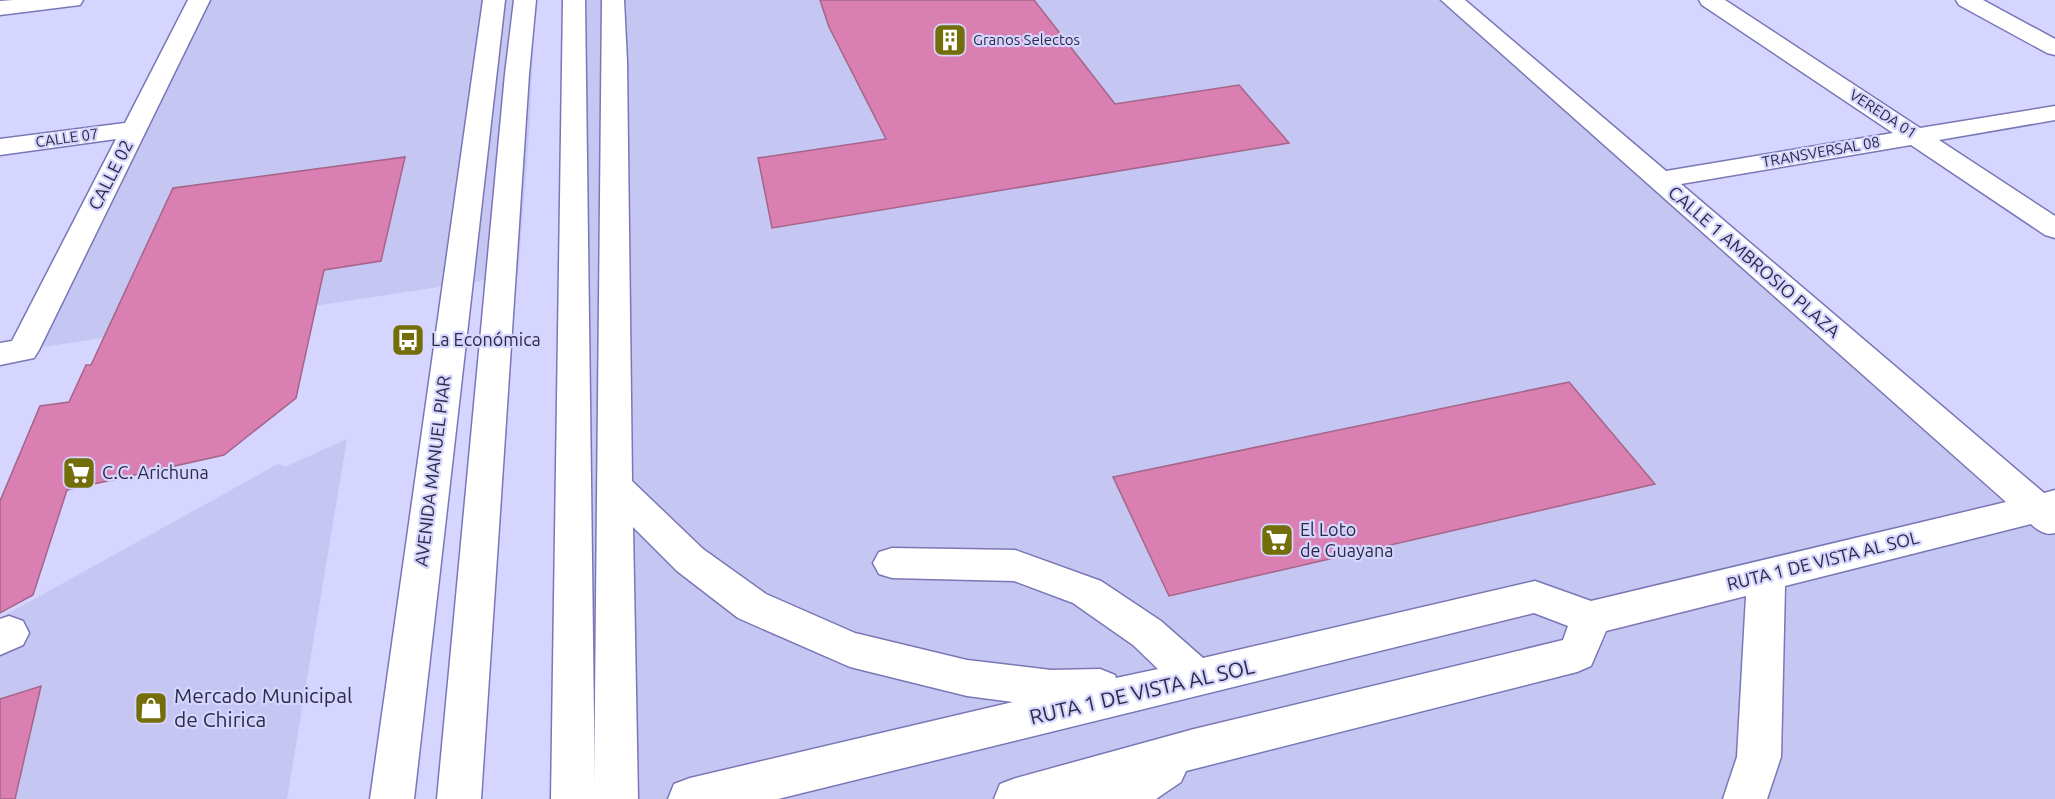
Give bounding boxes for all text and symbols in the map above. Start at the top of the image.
building icon: Granos Selectos [932,22,968,58]
place label: Granos Selectos [973,31,1080,48]
street label: VEREDA 01 [1847,86,1920,141]
street label: CALLE 07 [34,125,99,150]
street label: TRANSVERSAL 08 [1761,133,1881,170]
street label: CALLE 02 [84,136,136,213]
street label: CALLE 1 AMBROSIO PLAZA [1665,181,1845,341]
bus stop icon: La Económica [390,322,426,358]
place label: La Económica [431,329,541,349]
street label: AVENIDA MANUEL PIAR [410,374,454,568]
supermarket icon: C.C. Arichuna [61,455,97,491]
place label: C.C. Arichuna [102,462,209,482]
place label: El Loto de Guayana [1300,519,1393,560]
supermarket icon: El Loto de Guayana [1259,522,1295,558]
street label: RUTA 1 DE VISTA AL SOL [1725,526,1921,594]
street label: RUTA 1 DE VISTA AL SOL [1027,653,1257,729]
place label: Mercado Municipal de Chirica [174,683,352,731]
shop icon: Mercado Municipal de Chirica [133,690,169,726]

